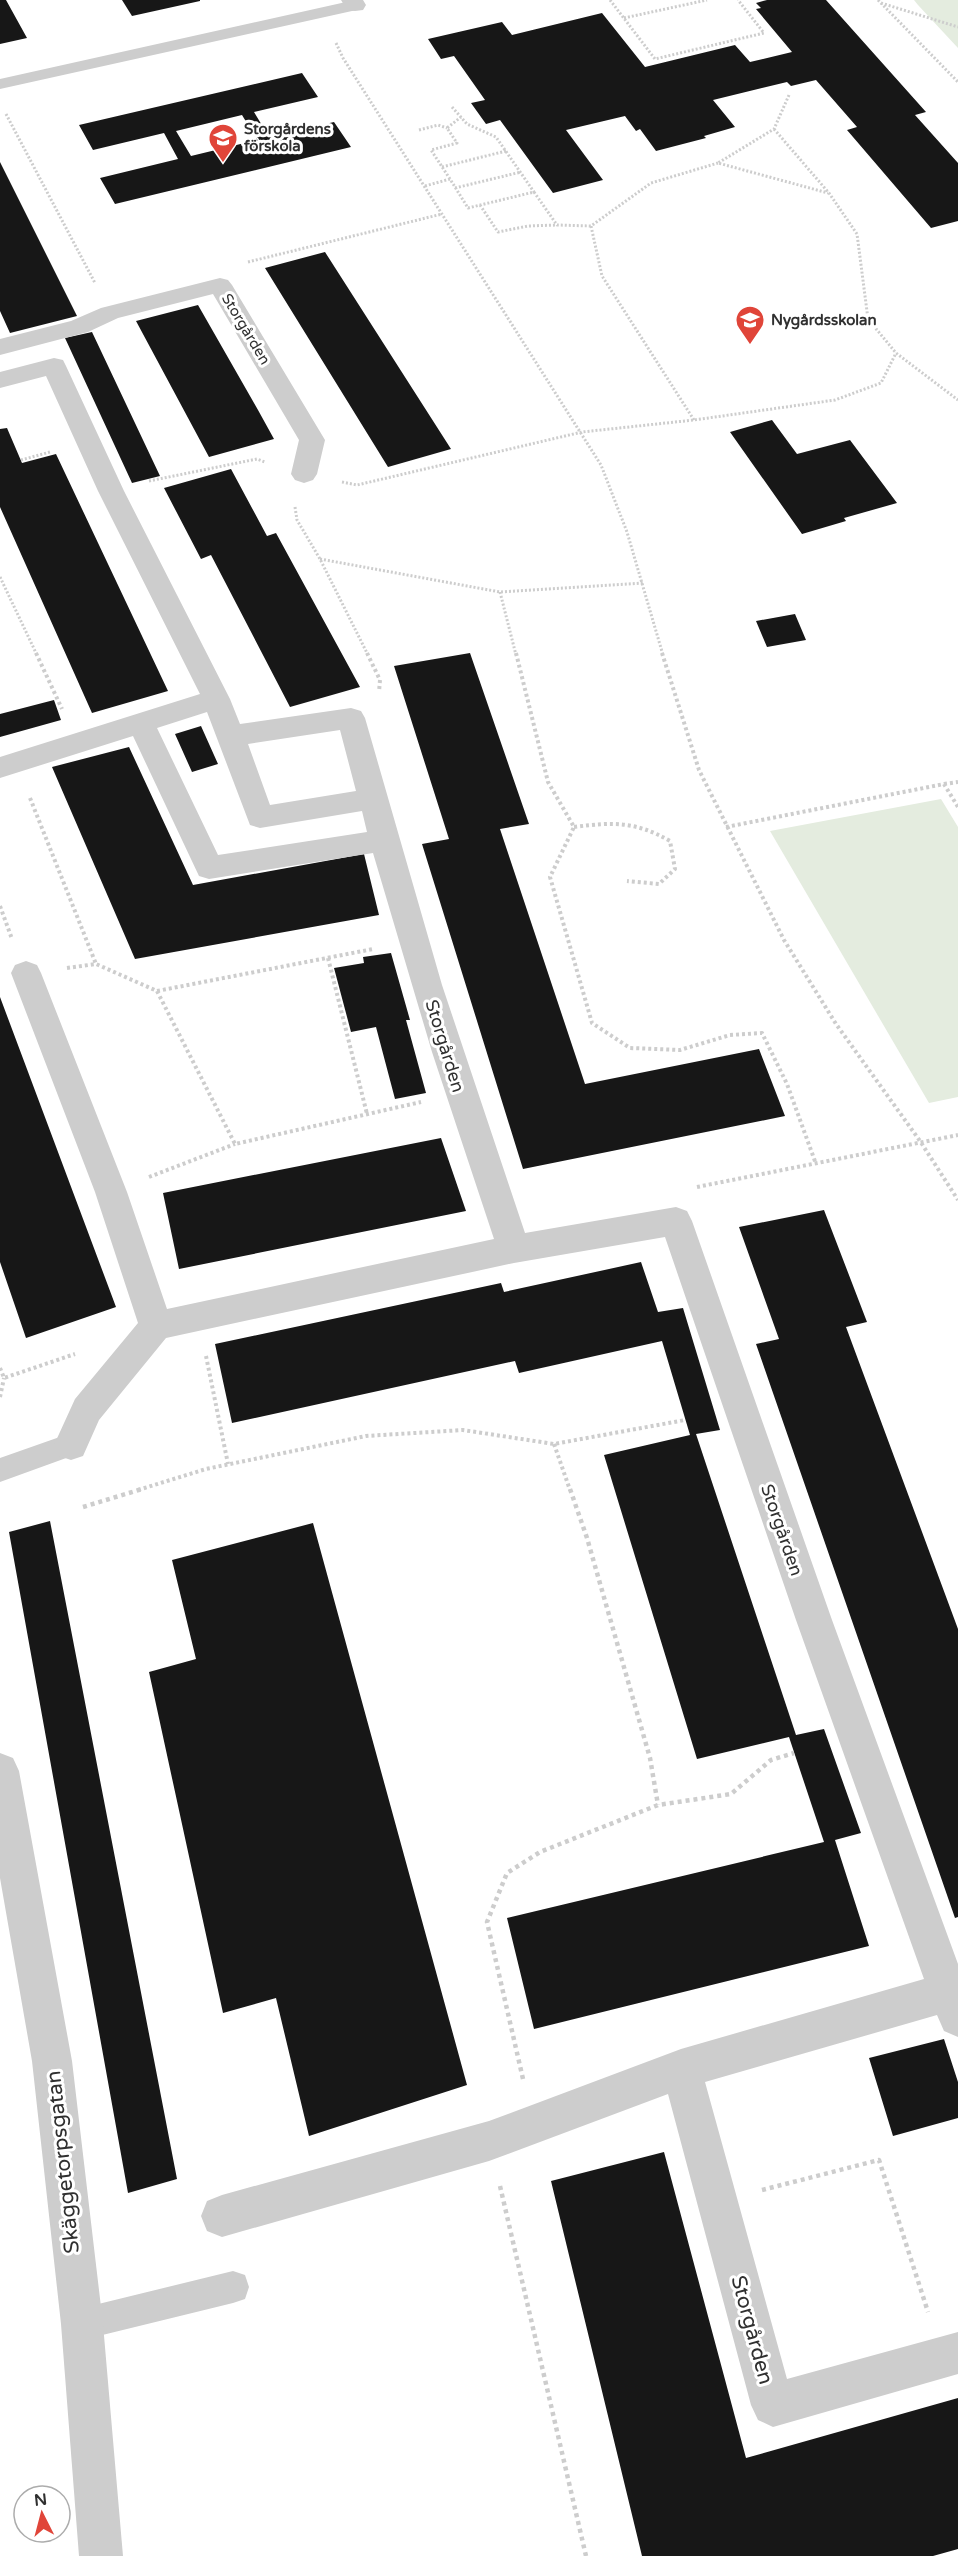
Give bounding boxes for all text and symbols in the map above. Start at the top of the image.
place label: Storgårdens förskola [243,120,331,155]
school or university icon: Storgårdens förskola [207,122,239,164]
street label: Storgården [218,290,274,368]
school or university icon: Nygårdsskolan [734,304,766,346]
place label: Nygårdsskolan [771,311,877,330]
street label: Storgården [421,997,469,1095]
street label: Storgården [756,1481,808,1579]
street label: Skäggetorpsgatan [41,2069,85,2255]
street label: Storgården [725,2273,779,2387]
north arrow [12,2484,72,2544]
text: N [33,2489,48,2511]

